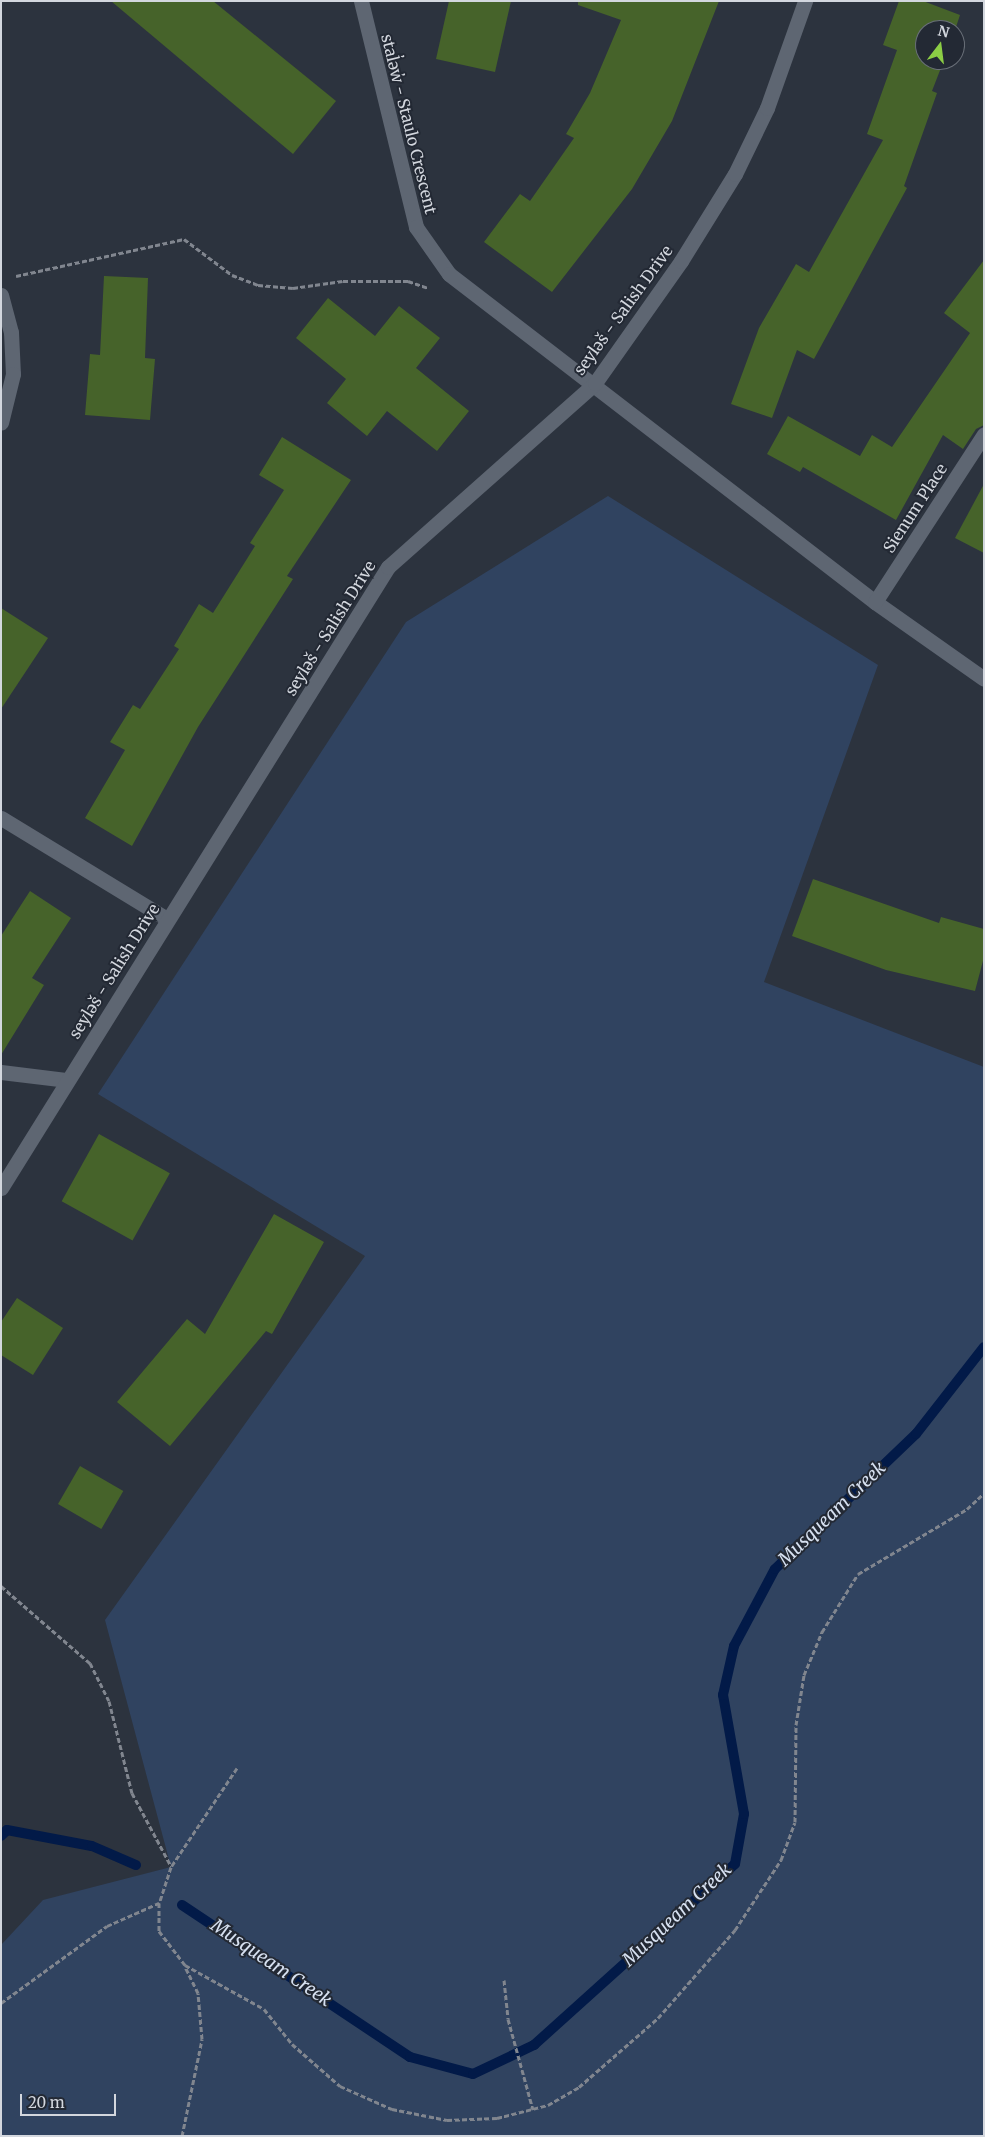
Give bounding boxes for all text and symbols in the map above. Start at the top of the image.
north arrow [915,20,965,70]
text: N [936,21,951,42]
street label: stal̓əw̓ - Staulo Crescent [377,32,441,216]
street label: seyləš - Salish Drive [570,241,676,379]
street label: Sienum Place [879,460,951,556]
street label: seyləš - Salish Drive [281,557,379,699]
street label: seyləš - Salish Drive [65,900,163,1042]
water label: Musqueam Creek [774,1457,890,1571]
water label: Musqueam Creek [618,1859,736,1971]
water label: Musqueam Creek [207,1915,335,2011]
scale bar [22,2084,119,2116]
text: 20 m [28,2093,65,2112]

